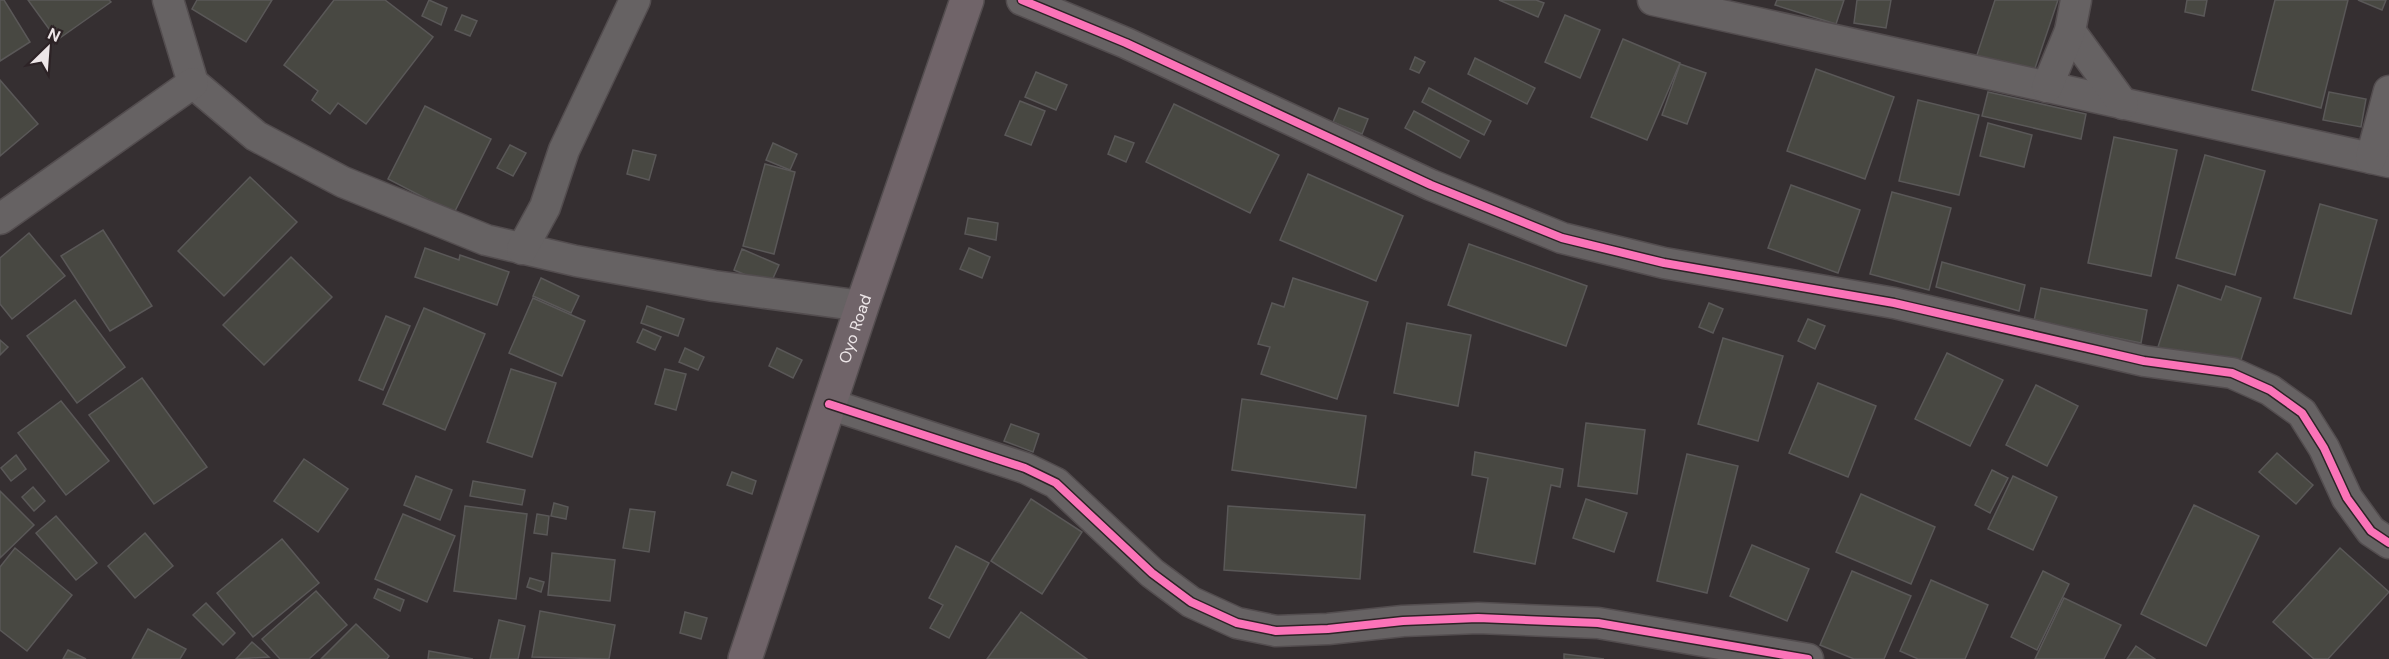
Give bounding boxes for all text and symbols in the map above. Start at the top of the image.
north arrow [18,18,78,78]
text: N [44,23,64,47]
street label: Oyo Road [833,291,876,366]

